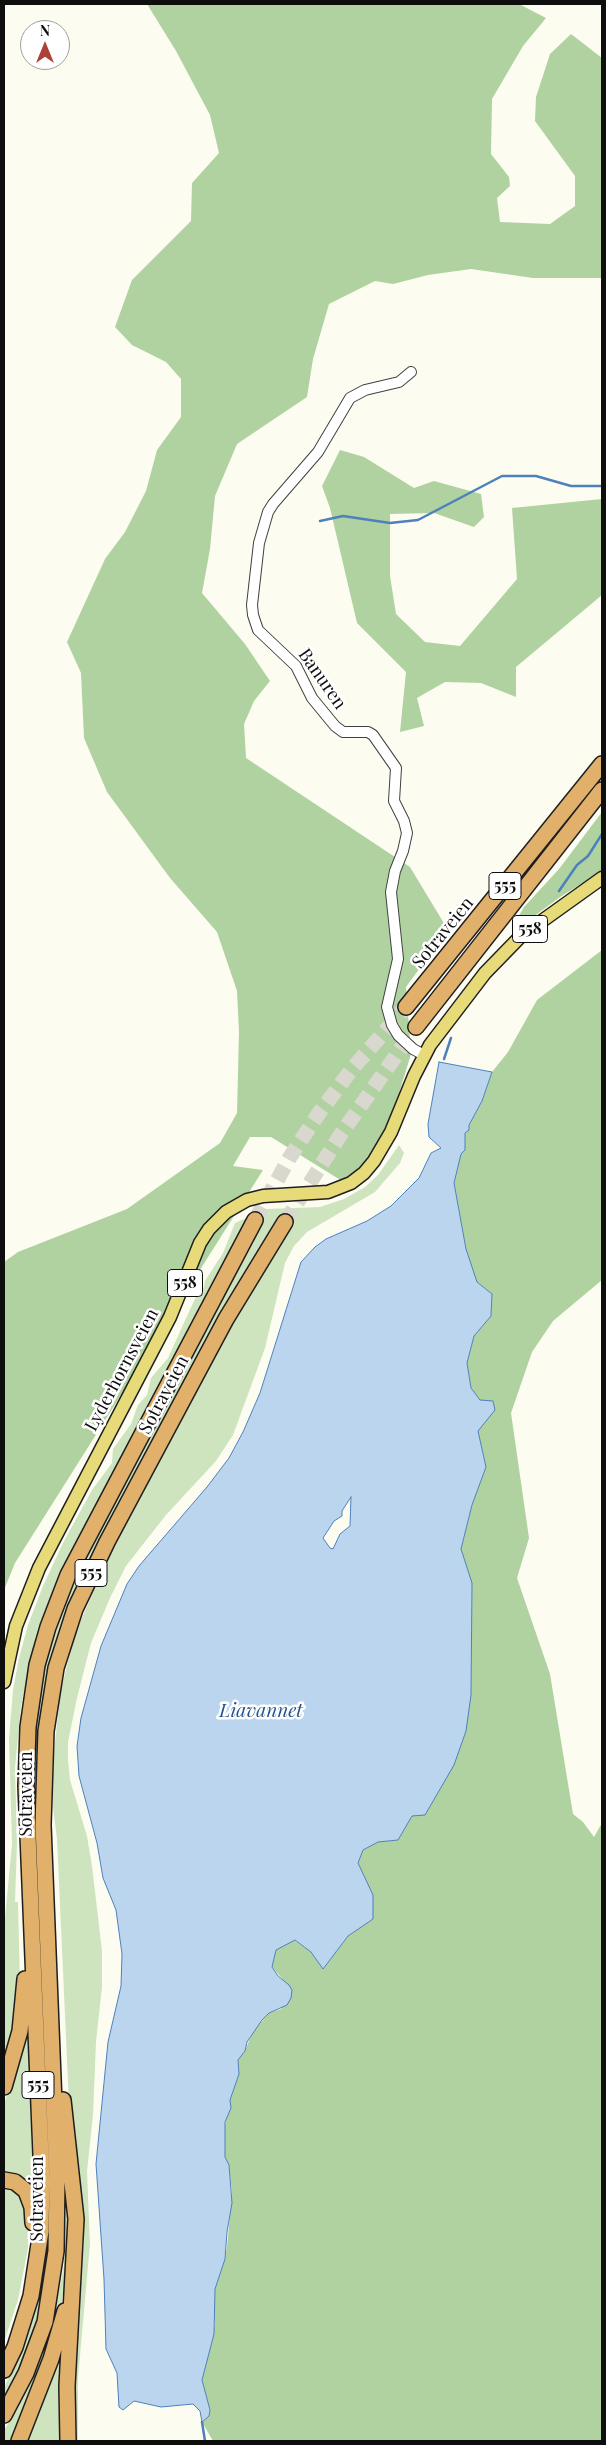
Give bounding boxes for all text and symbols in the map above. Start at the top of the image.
north arrow [20,20,70,70]
text: N [40,21,50,40]
street label: Banuren [293,645,351,713]
road number: 555 [489,872,521,899]
street label: Sotraveien [408,893,478,973]
road number: 558 [512,916,548,942]
road number: 558 [168,1270,202,1296]
street label: Lyderhornsveien [81,1305,163,1435]
street label: Sotraveien [134,1352,194,1438]
road number: 555 [75,1560,107,1586]
water label: Liavannet [219,1700,303,1722]
street label: Sotraveien [15,1751,37,1837]
road number: 555 [22,2072,54,2098]
street label: Sotraveien [26,2156,48,2242]

